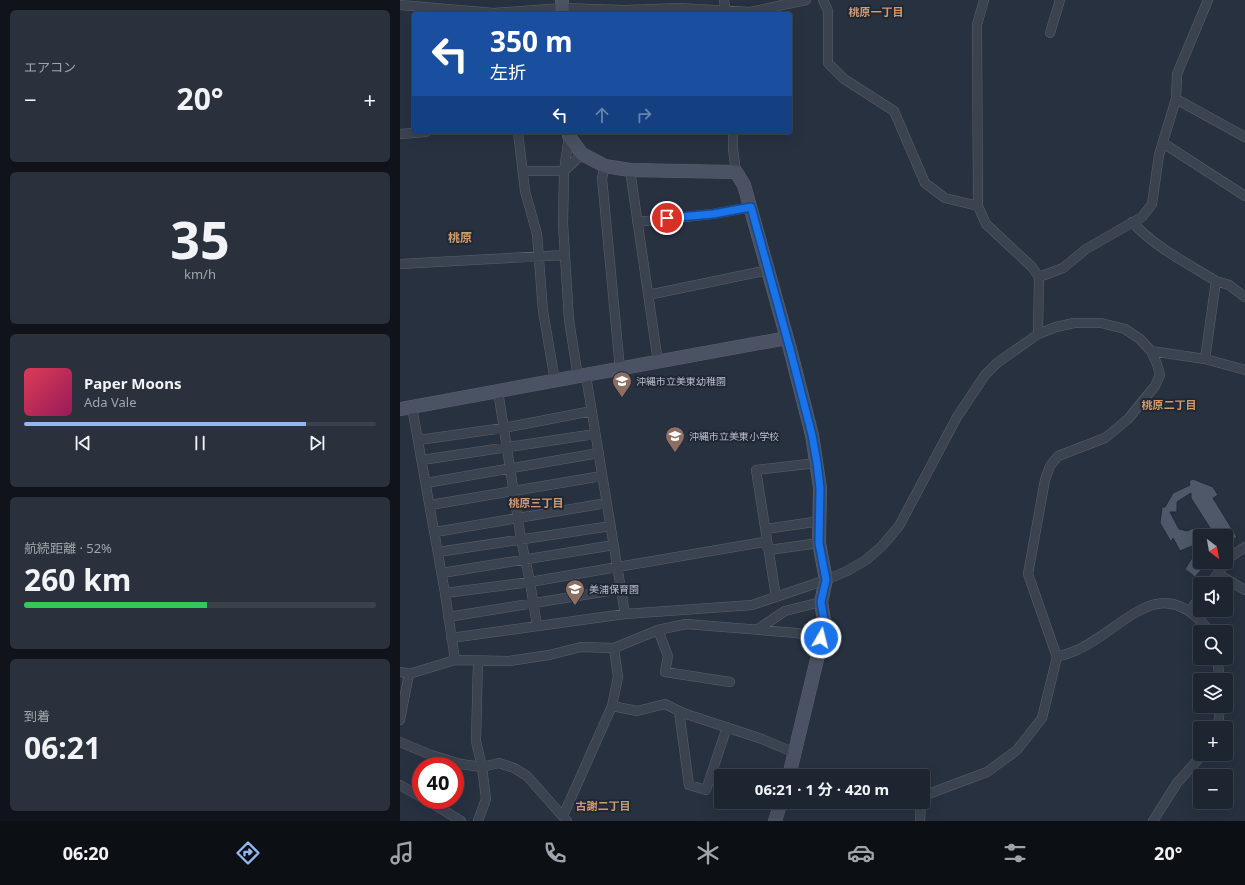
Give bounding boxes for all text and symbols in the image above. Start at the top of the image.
district label: 桃原一丁目 [849,4,904,19]
text: 350 m [490,22,573,60]
icon: left [424,28,476,80]
text: エアコン [24,58,76,76]
text: 左折 [490,60,526,84]
text: 20° [176,78,224,119]
text: − [24,84,37,114]
text: + [363,84,376,114]
icon: left [549,104,571,126]
icon: ahead [591,104,613,126]
icon: right [633,104,655,126]
pin [650,201,684,235]
text: 35 [170,203,230,274]
icon: arrive [656,207,678,229]
district label: 桃原 [448,229,472,246]
text: km/h [184,265,216,283]
school or university icon: 沖縄市立美東幼稚園 [611,370,633,398]
text: Paper Moons [84,373,182,393]
place label: 沖縄市立美東幼稚園 [636,374,726,388]
text: Ada Vale [84,393,137,411]
district label: 桃原二丁目 [1142,397,1197,412]
school or university icon: 沖縄市立美東小学校 [664,425,686,453]
place label: 沖縄市立美東小学校 [689,429,779,443]
icon: previous [72,432,94,454]
icon: pause [189,432,211,454]
icon: next [306,432,328,454]
district label: 桃原三丁目 [509,495,564,510]
north arrow [1193,529,1233,569]
map controls [1193,529,1233,809]
text: 航続距離 · 52% [24,539,112,557]
text: 260 km [24,559,131,600]
button: sound [1193,577,1233,617]
school or university icon: 美浦保育園 [564,578,586,606]
place label: 美浦保育園 [589,582,639,596]
position arrow [800,617,842,659]
button: search [1193,625,1233,665]
button: layers [1193,673,1233,713]
text: 到着 [24,707,50,725]
button: + [1193,721,1233,761]
text: 06:21 [24,727,101,768]
speed limit sign: 40 [412,757,464,809]
button: − [1193,769,1233,809]
text: 06:21 · 1 分 · 420 m [755,779,889,799]
district label: 古謝二丁目 [576,798,631,813]
icon: directions [234,839,262,867]
icon: music [388,839,416,867]
icon: phone [541,839,569,867]
icon: climate [694,839,722,867]
icon: car [847,839,875,867]
icon: filters [1001,839,1029,867]
text: 06:20 [63,841,109,865]
text: 20° [1154,841,1182,865]

